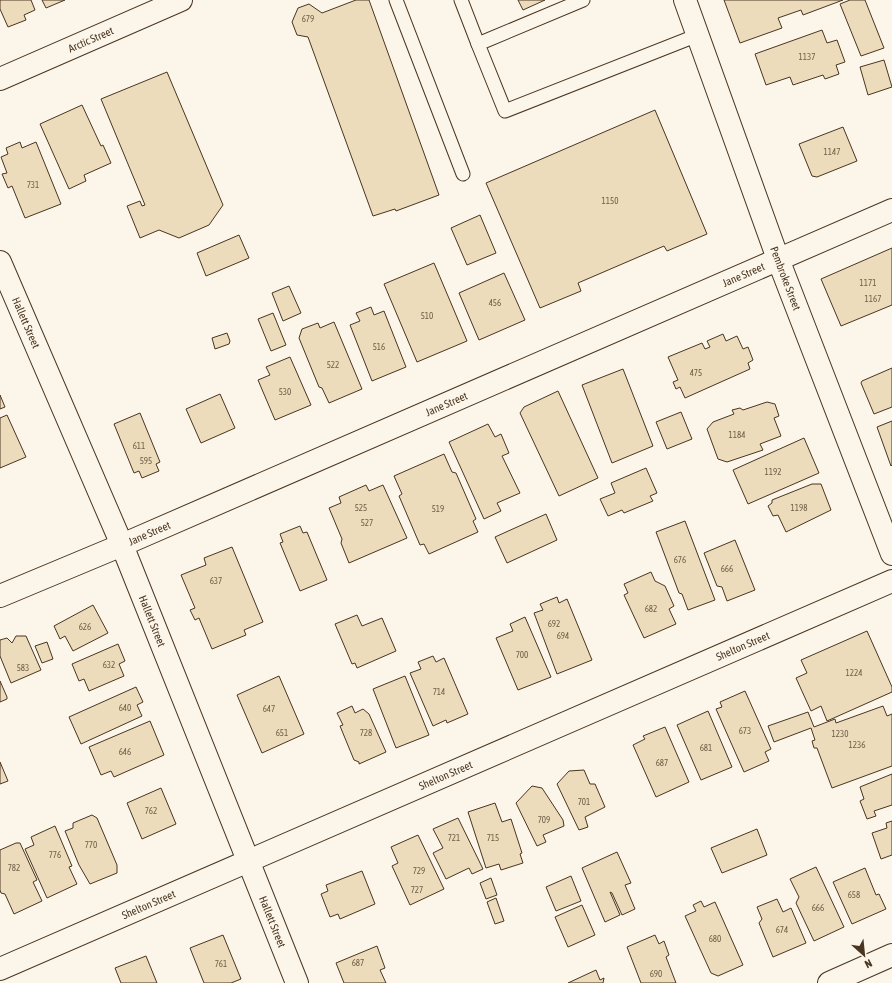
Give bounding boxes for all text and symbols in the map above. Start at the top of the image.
house number: 679 [302,14,314,24]
street label: Arctic Street [66,24,115,55]
house number: 1137 [799,52,815,62]
house number: 1147 [824,147,840,157]
house number: 731 [27,180,39,190]
house number: 1150 [602,196,618,206]
street label: Pembroke Street [768,245,803,312]
street label: Jane Street [721,260,766,289]
house number: 1171 [860,278,876,288]
house number: 1167 [865,294,881,304]
street label: Hallett Street [10,295,42,350]
house number: 456 [489,298,501,308]
house number: 510 [421,311,433,321]
house number: 516 [373,342,385,352]
house number: 522 [327,360,339,370]
house number: 475 [690,368,702,378]
house number: 530 [279,387,291,397]
street label: Jane Street [424,389,469,418]
house number: 1184 [729,430,745,440]
house number: 611 [133,441,145,451]
house number: 595 [140,456,152,466]
house number: 1192 [765,467,781,477]
house number: 525 [355,503,367,513]
house number: 1198 [791,503,807,513]
house number: 519 [432,504,444,514]
house number: 527 [361,518,373,528]
street label: Jane Street [126,519,172,548]
house number: 676 [674,555,686,565]
house number: 666 [721,564,733,574]
house number: 637 [210,576,222,586]
street label: Hallett Street [137,594,168,648]
house number: 682 [645,604,657,614]
house number: 692 [548,619,560,629]
house number: 626 [79,622,91,632]
street label: Shelton Street [714,629,771,663]
house number: 694 [557,631,569,641]
house number: 700 [516,650,528,660]
house number: 632 [103,660,115,670]
house number: 583 [17,663,29,673]
house number: 1224 [846,668,862,678]
house number: 714 [433,687,445,697]
house number: 640 [119,703,131,713]
house number: 647 [263,704,275,714]
house number: 673 [739,726,751,736]
house number: 651 [276,728,288,738]
house number: 728 [360,728,372,738]
house number: 1230 [832,729,848,739]
house number: 1236 [849,740,865,750]
house number: 681 [700,743,712,753]
house number: 646 [119,747,131,757]
street label: Shelton Street [417,758,474,792]
house number: 687 [656,758,668,768]
house number: 701 [578,797,590,807]
house number: 762 [145,806,157,816]
house number: 709 [538,815,550,825]
house number: 721 [448,833,460,843]
house number: 715 [487,833,499,843]
house number: 770 [85,840,97,850]
house number: 776 [49,850,61,860]
house number: 782 [8,863,20,873]
house number: 729 [413,866,425,876]
house number: 727 [411,885,423,895]
street label: Shelton Street [120,887,177,921]
house number: 658 [848,890,860,900]
street label: Hallett Street [257,894,288,949]
house number: 666 [812,903,824,913]
house number: 674 [776,925,788,935]
house number: 680 [709,934,721,944]
north arrow [844,935,884,975]
text: N [863,957,874,971]
house number: 687 [352,958,364,968]
house number: 761 [215,959,227,969]
house number: 690 [650,969,662,979]

